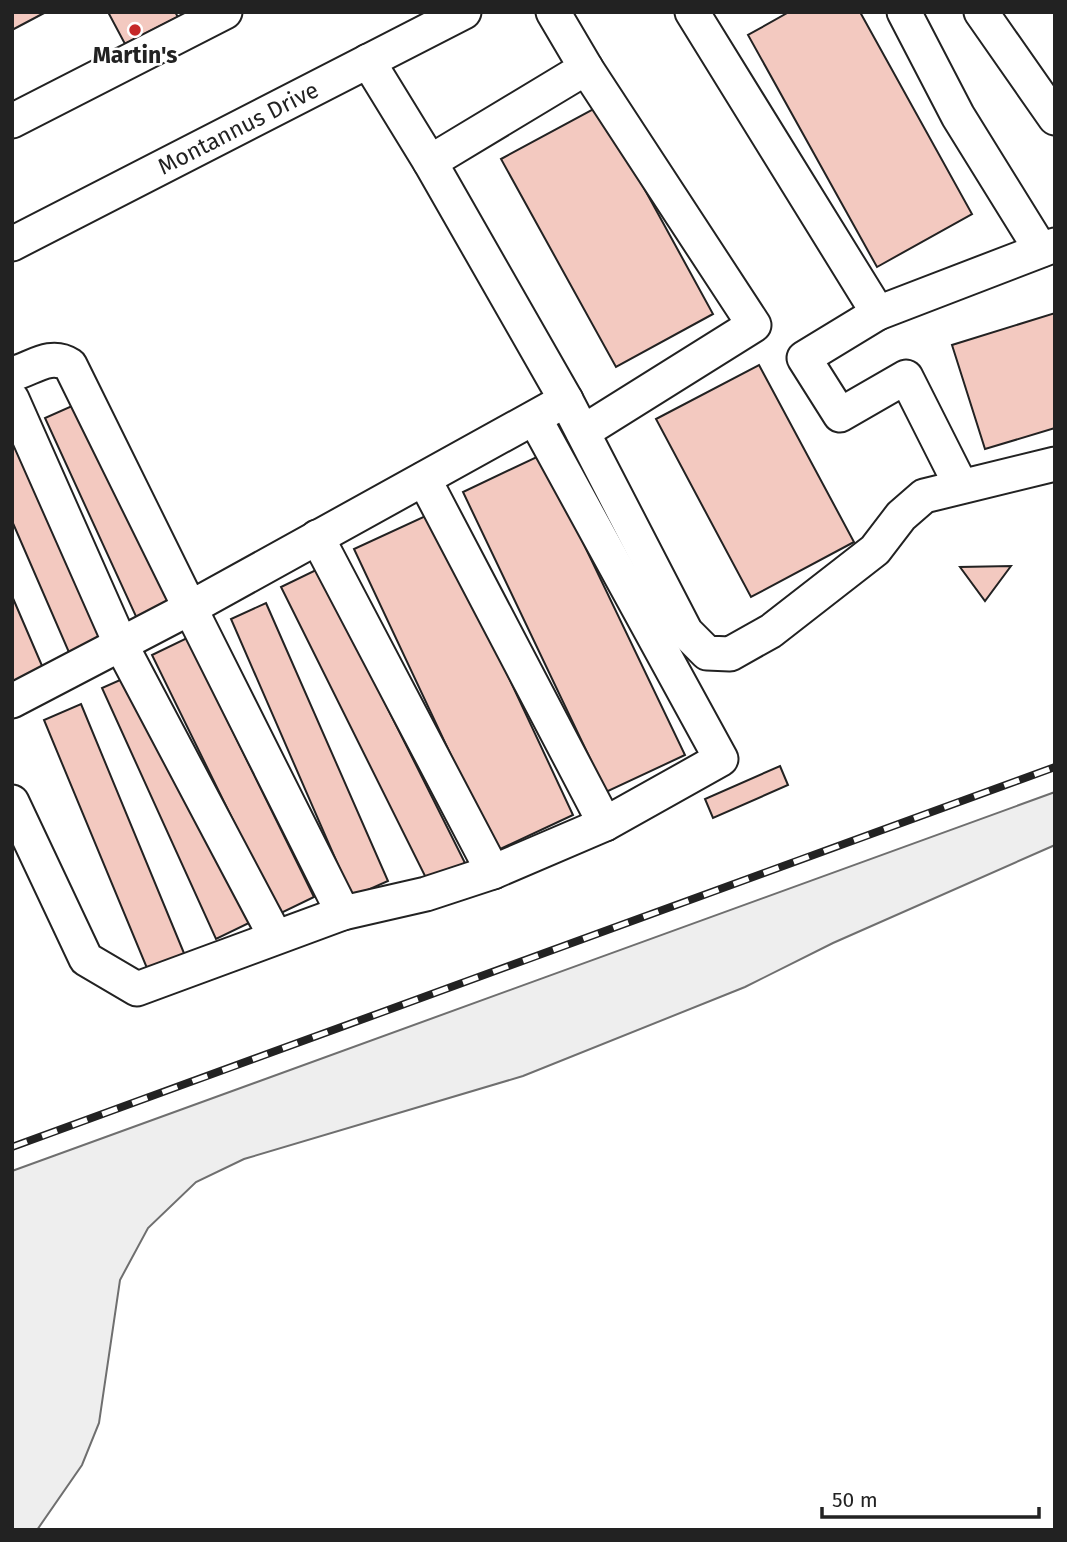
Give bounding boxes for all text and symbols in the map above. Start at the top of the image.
marker: Martin's [127,22,143,38]
place label: Martin's [93,41,177,69]
street label: Montannus Drive [153,75,323,181]
scale bar [822,1476,1039,1520]
text: 50 m [832,1487,878,1513]

